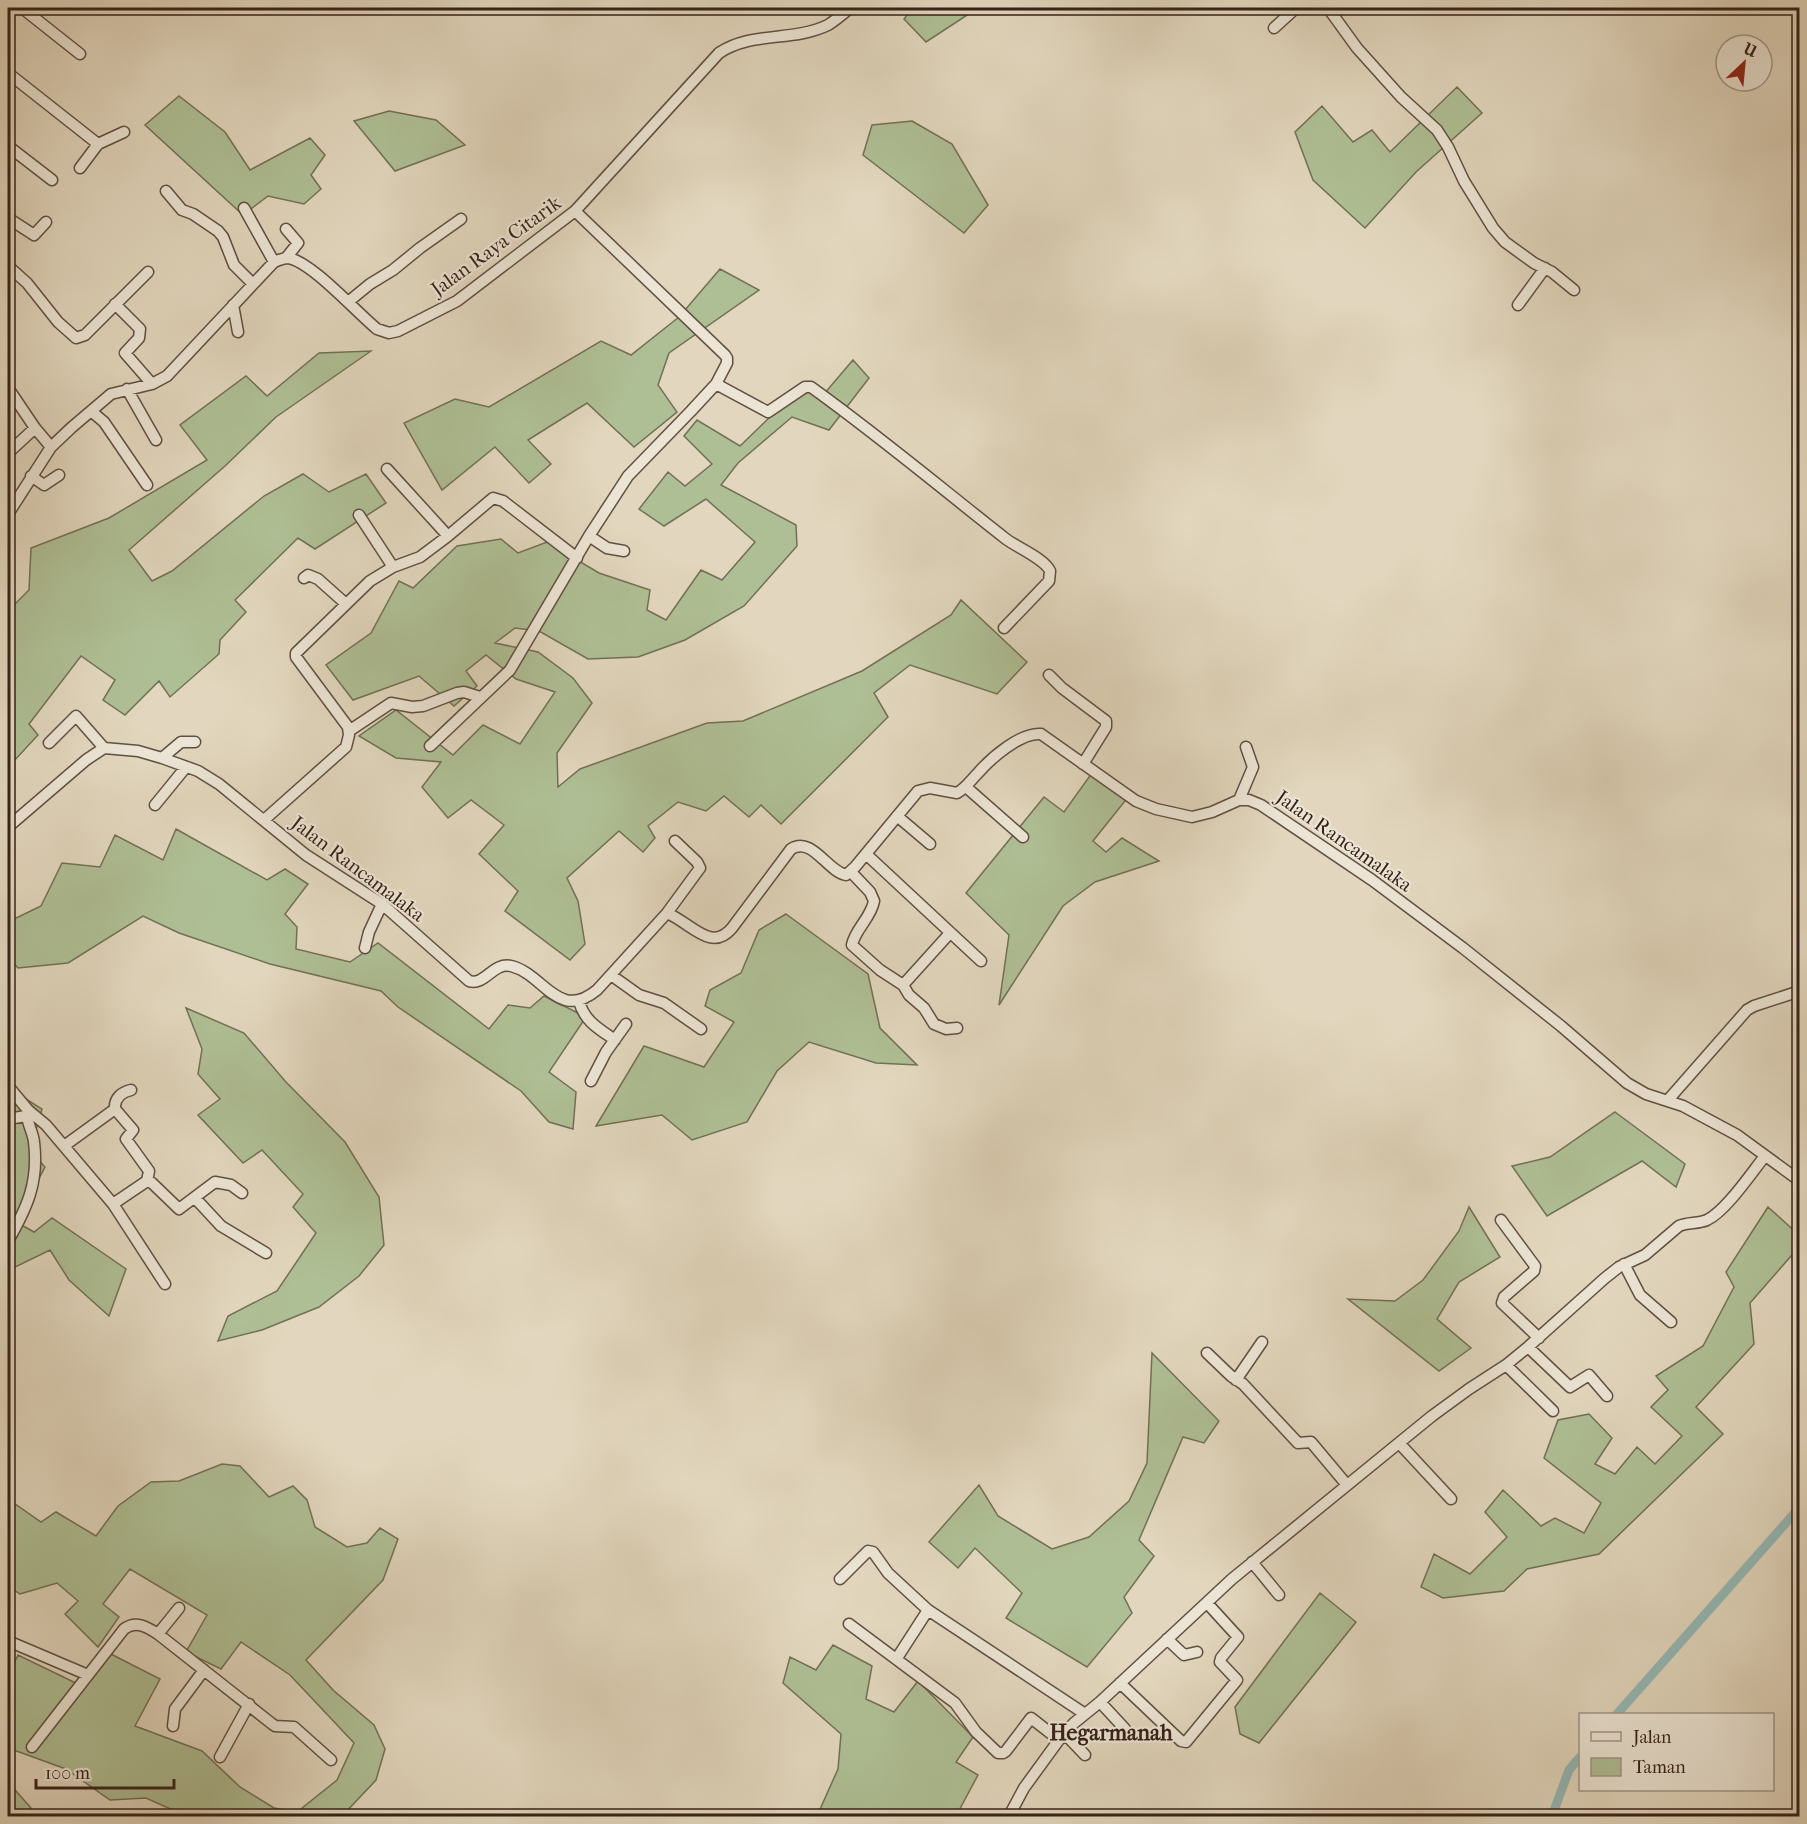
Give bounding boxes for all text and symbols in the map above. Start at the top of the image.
north arrow [1714,33,1774,93]
text: U [1740,38,1761,61]
street label: Jalan Raya Citarik [425,191,566,302]
street label: Jalan Rancamalaka [1270,784,1417,897]
street label: Jalan Rancamalaka [285,810,430,927]
legend [1579,1713,1774,1791]
district label: Hegarmanah [1049,1720,1173,1746]
text: Jalan [1631,1727,1672,1748]
scale bar [36,1752,174,1790]
text: Taman [1633,1757,1686,1778]
text: 100 m [45,1763,90,1784]

